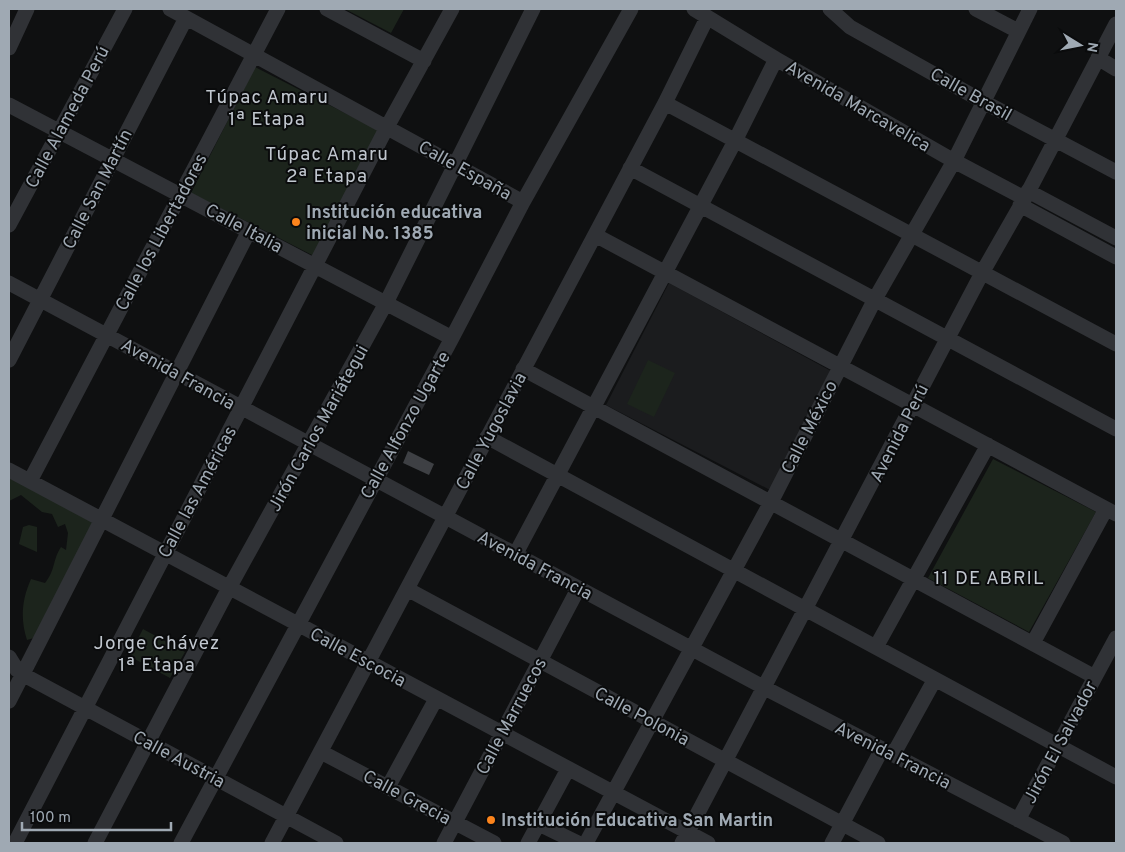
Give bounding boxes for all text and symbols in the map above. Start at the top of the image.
north arrow [1055,20,1105,70]
text: N [1082,41,1101,53]
street label: Calle Alameda Perú [21,43,116,193]
street label: Avenida Marcavelica [781,56,934,158]
street label: Calle Brasil [925,63,1015,127]
district label: Túpac Amaru 1ª Etapa [205,86,329,132]
street label: Calle San Martín [58,126,138,254]
street label: Calle España [414,136,515,206]
district label: Túpac Amaru 2ª Etapa [265,143,389,189]
street label: Calle los Libertadores [111,150,214,315]
street label: Calle Italia [201,199,286,259]
place label: Institución educativa inicial No. 1385 [306,202,482,246]
marker: Institución educativa inicial No. 1385 [290,216,302,228]
street label: Avenida Francia [116,334,239,416]
street label: Jirón Carlos Mariátegui [264,341,375,516]
street label: Calle Alfonzo Ugarte [356,348,456,504]
street label: Calle Yugoslavia [452,369,533,494]
street label: Calle México [777,377,844,478]
street label: Avenida Perú [866,381,935,487]
street label: Calle las Américas [154,423,243,563]
street label: Avenida Francia [473,526,596,606]
district label: 11 DE ABRIL [933,567,1045,591]
street label: Calle Escocia [305,623,409,693]
district label: Jorge Chávez 1ª Etapa [94,632,220,678]
street label: Calle Marruecos [472,654,553,779]
street label: Jirón El Salvador [1019,677,1103,808]
street label: Calle Polonia [590,683,693,752]
street label: Avenida Francia [830,717,954,796]
street label: Calle Austria [128,726,228,794]
street label: Calle Grecia [358,766,454,831]
scale bar [22,800,171,832]
text: 100 m [30,809,71,828]
place label: Institución Educativa San Martin [501,810,773,833]
marker: Institución Educativa San Martin [485,814,497,826]

